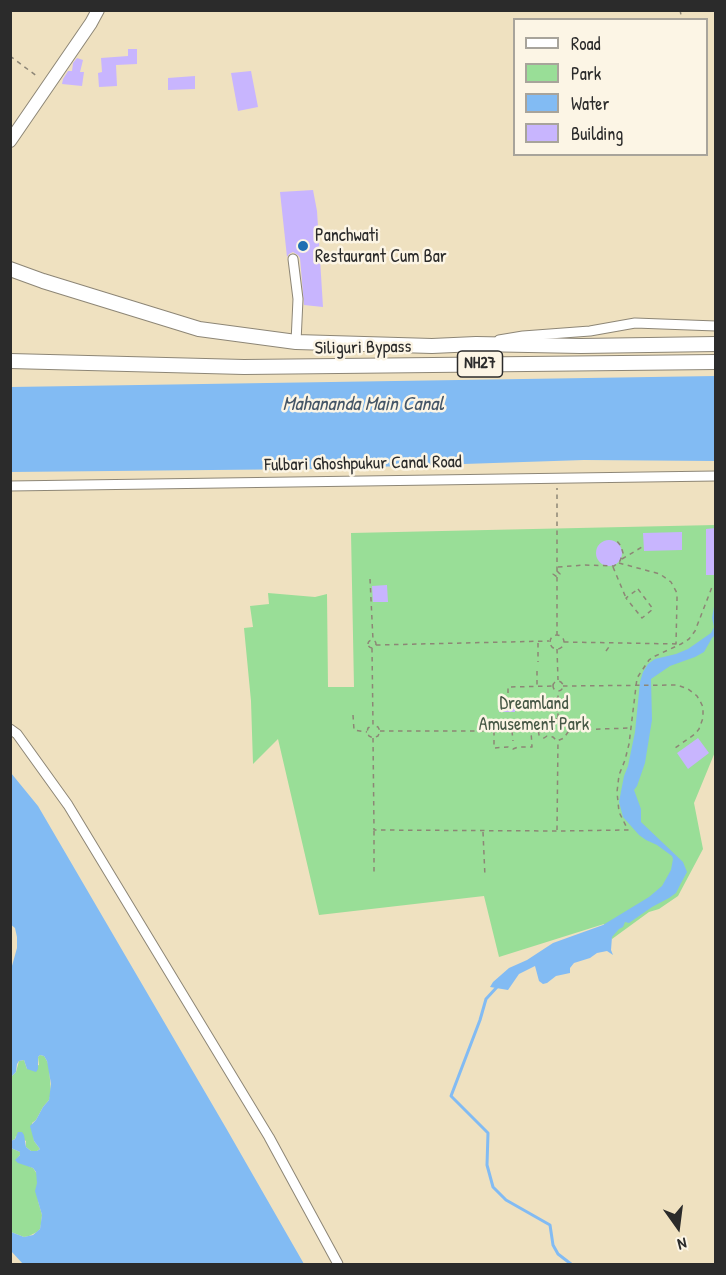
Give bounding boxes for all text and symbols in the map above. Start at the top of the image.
legend [513,18,708,156]
text: Road [571,31,601,56]
text: Park [571,61,601,86]
text: Water [571,91,609,116]
text: Building [571,121,623,146]
place label: Panchwati Restaurant Cum Bar [315,225,447,268]
marker: Panchwati Restaurant Cum Bar [296,239,310,253]
street label: Siliguri Bypass [314,336,412,360]
road number: NH27 [458,351,502,377]
water label: Mahananda Main Canal [283,393,443,417]
street label: Fulbari Ghoshpukur Canal Road [264,451,462,477]
park label: Dreamland Amusement Park [479,693,589,736]
north arrow [648,1197,708,1257]
text: N [676,1233,689,1256]

